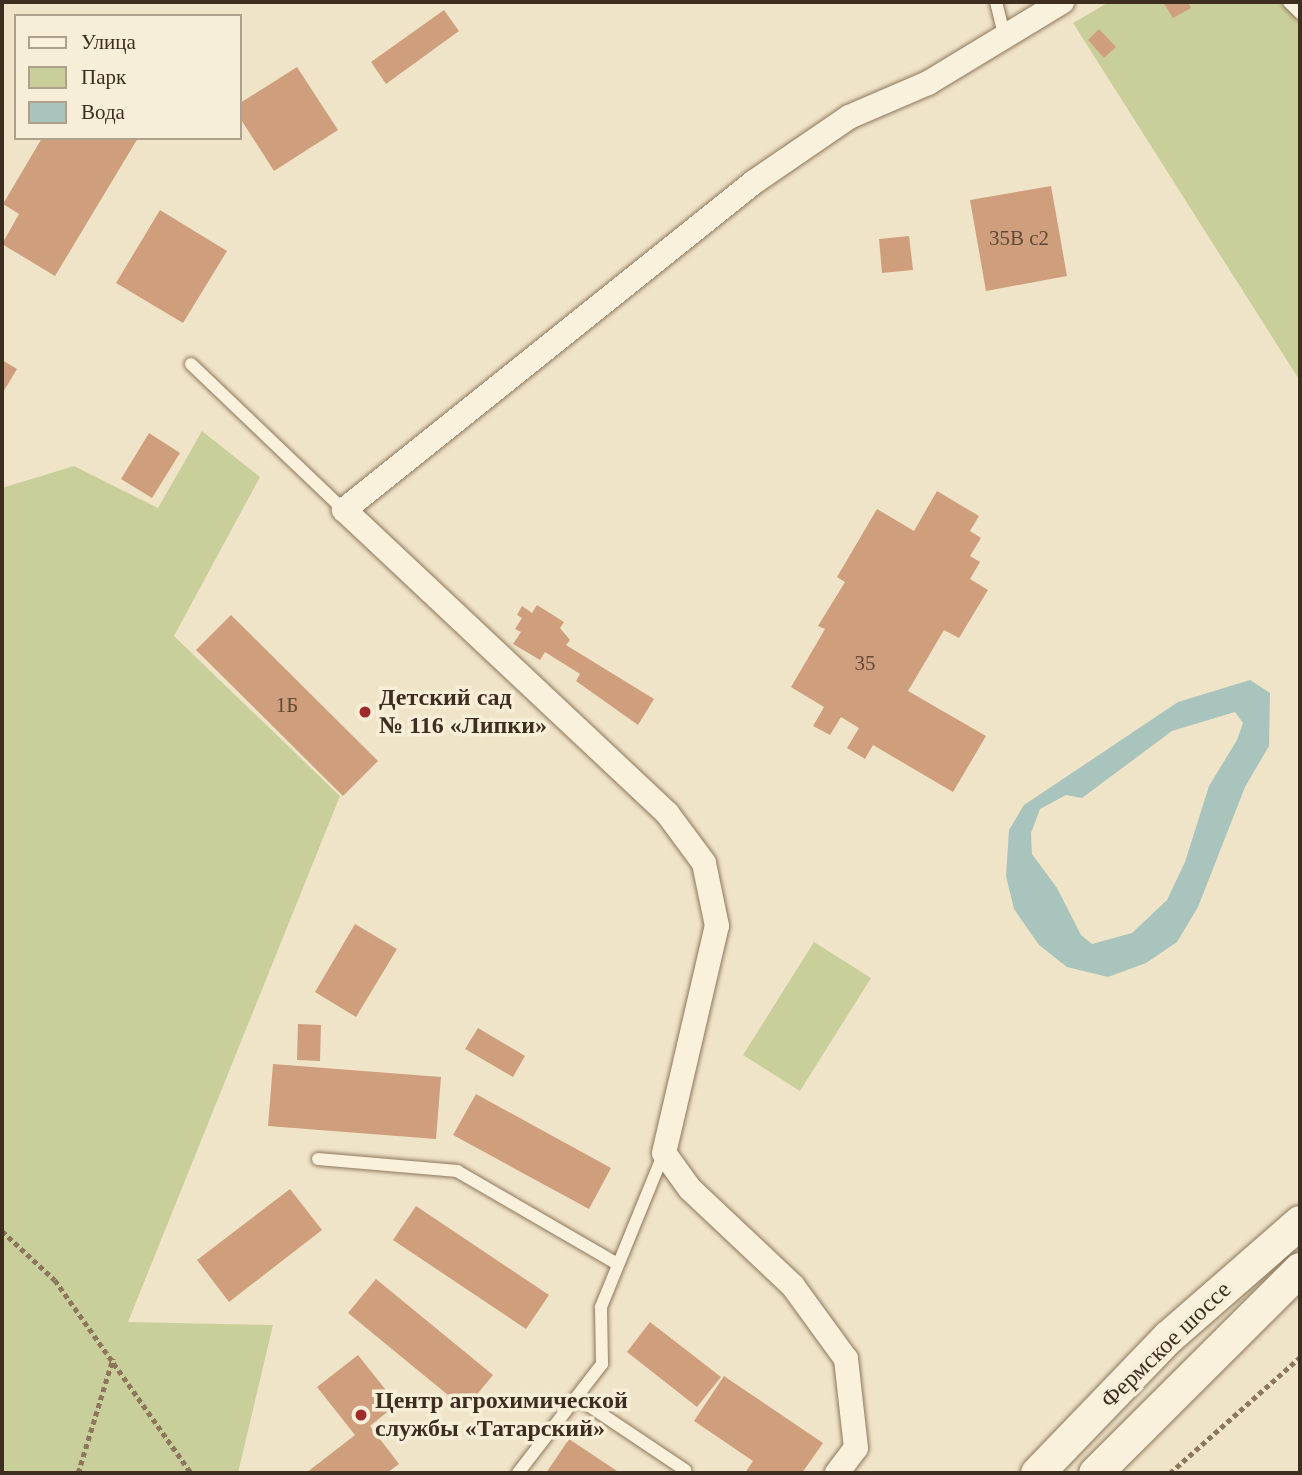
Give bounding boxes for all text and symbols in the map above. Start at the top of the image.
legend [14,14,242,140]
text: Улица [81,30,136,54]
text: Парк [81,65,126,89]
text: Вода [81,100,125,124]
house number: 35В с2 [989,225,1049,251]
house number: 35 [854,650,876,676]
place label: Детский сад № 116 «Липки» [379,684,547,740]
house number: 1Б [276,692,298,718]
marker: Детский сад № 116 «Липки» [357,704,373,720]
street label: Фермское шоссе [1095,1276,1237,1414]
place label: Центр агрохимической службы «Татарский» [375,1387,628,1443]
marker: Центр агрохимической службы «Татарский» [353,1407,369,1423]

